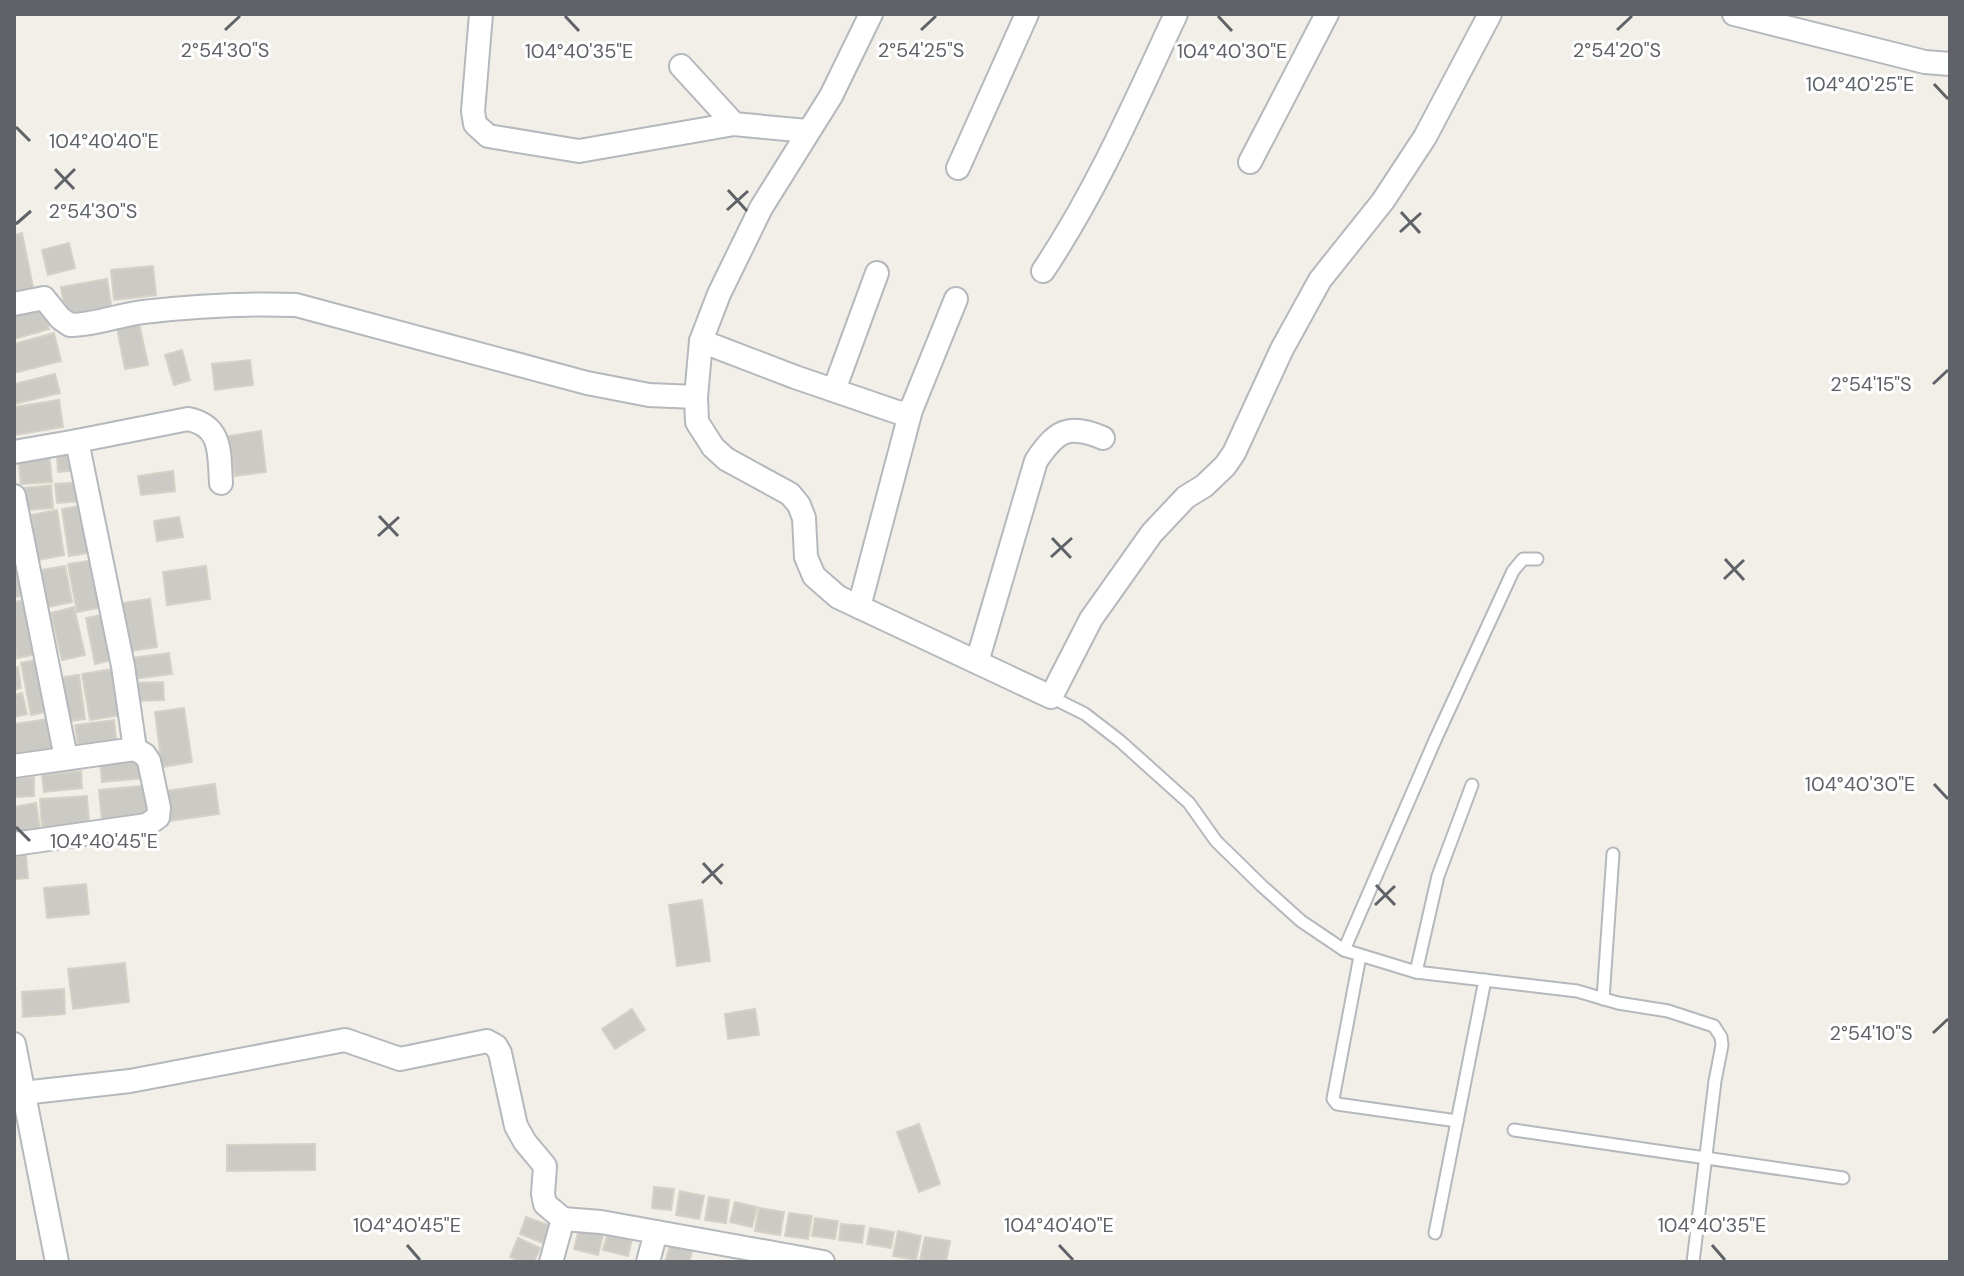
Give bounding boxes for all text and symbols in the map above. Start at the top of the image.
text: 2°54'30"S [181,37,269,63]
text: 2°54'25"S [878,37,964,63]
text: 2°54'20"S [1573,37,1661,63]
text: 104°40'35"E [525,38,633,64]
text: 104°40'30"E [1177,38,1287,64]
text: 104°40'25"E [1806,71,1914,97]
text: 104°40'40"E [49,128,159,154]
text: 2°54'30"S [49,198,137,224]
text: 2°54'15"S [1830,371,1912,397]
text: 104°40'30"E [1805,771,1915,797]
text: 104°40'45"E [50,828,158,854]
text: 2°54'10"S [1829,1020,1913,1046]
text: 104°40'45"E [353,1212,461,1238]
text: 104°40'40"E [1004,1212,1114,1238]
text: 104°40'35"E [1658,1212,1766,1238]

